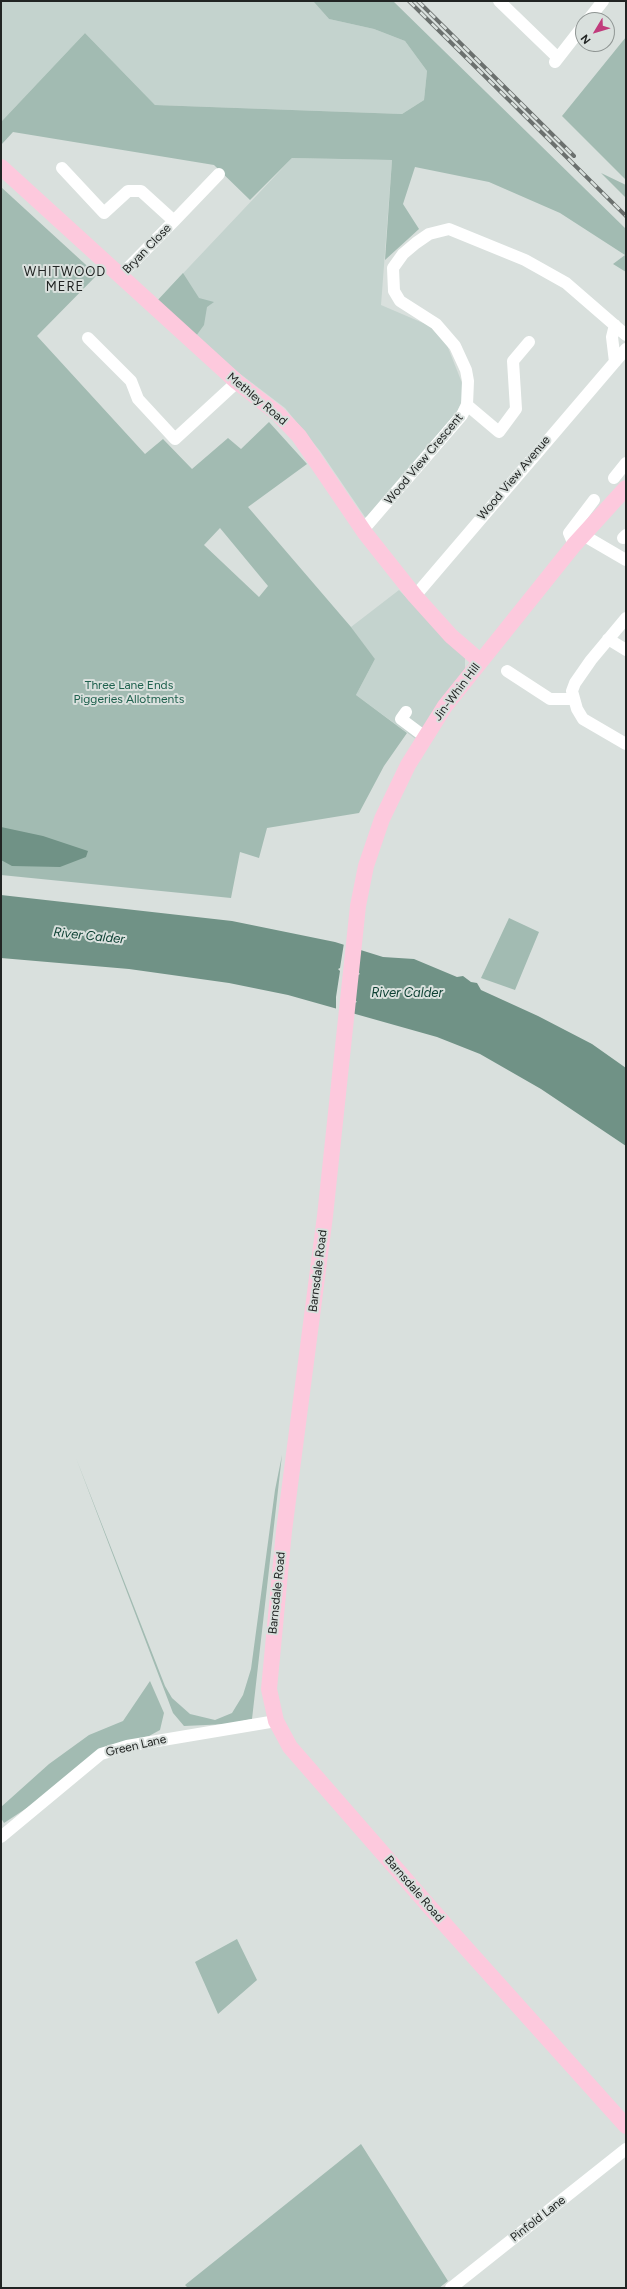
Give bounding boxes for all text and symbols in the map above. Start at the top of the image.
north arrow [575,12,615,52]
text: N [578,32,594,46]
street label: Bryan Close [120,221,174,277]
district label: WHITWOOD MERE [24,264,106,295]
street label: Methley Road [224,370,290,428]
street label: Wood View Crescent [382,411,466,507]
street label: Wood View Avenue [475,433,553,523]
street label: Jin-Whin Hill [431,660,483,724]
park label: Three Lane Ends Piggeries Allotments [74,678,184,706]
water label: River Calder [53,925,125,947]
water label: River Calder [371,985,443,1001]
street label: Barnsdale Road [306,1229,330,1313]
street label: Barnsdale Road [266,1551,288,1635]
street label: Green Lane [104,1732,168,1760]
street label: Barnsdale Road [381,1853,447,1925]
street label: Pinfold Lane [508,2193,568,2245]

